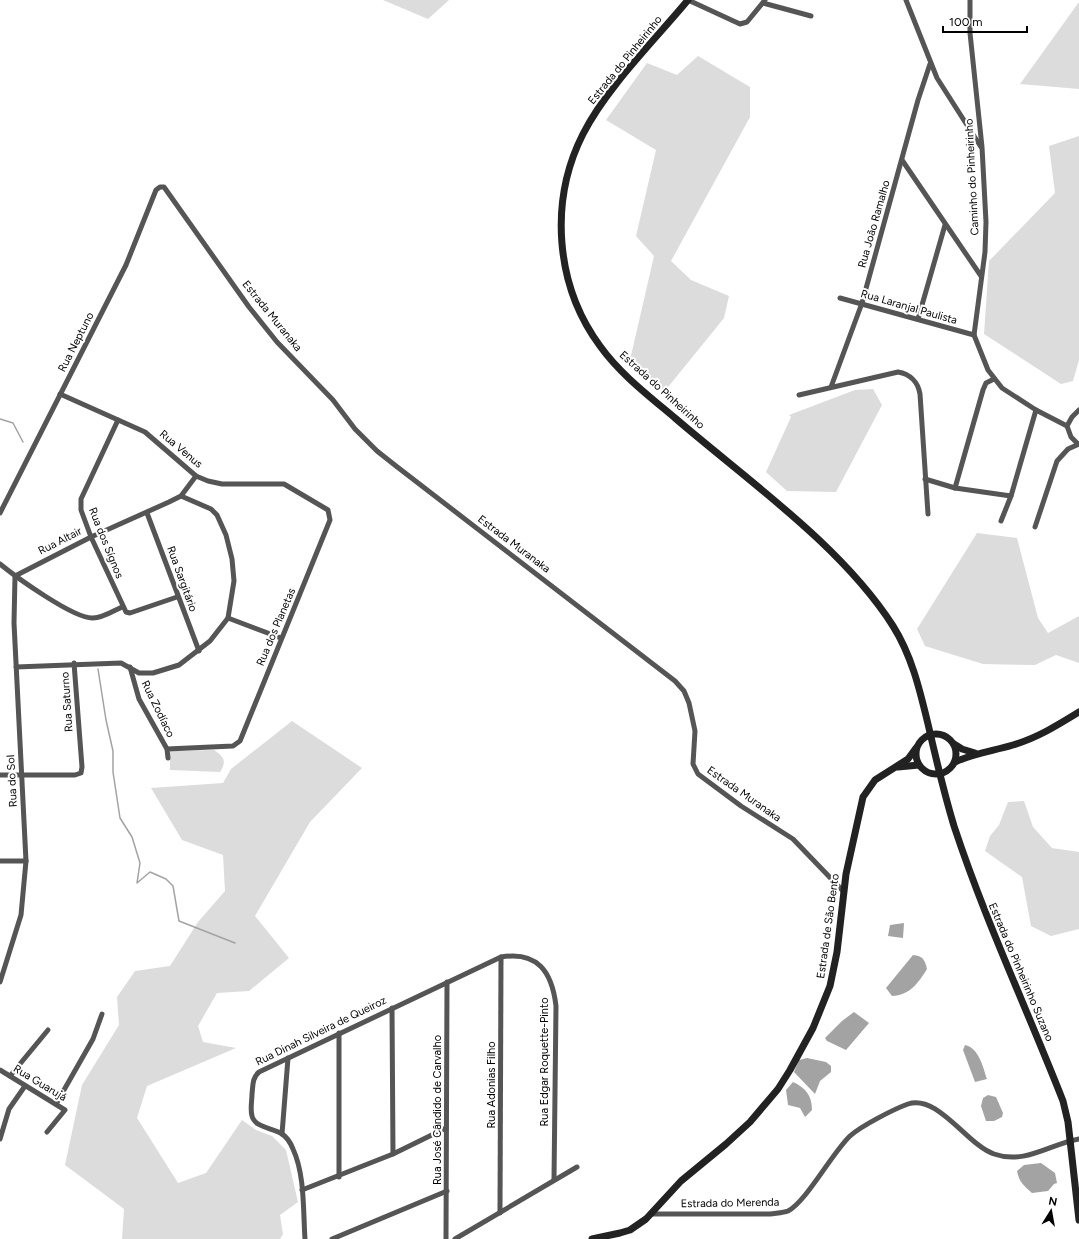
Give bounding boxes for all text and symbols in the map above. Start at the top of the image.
scale bar [943,8,1027,34]
street label: Estrada do Pinheirinho [585,13,665,107]
text: 100 m [949,15,983,29]
street label: Caminho do Pinheirinho [962,118,982,236]
street label: Rua João Ramalho [855,179,893,269]
street label: Estrada Muranaka [239,278,305,354]
street label: Rua Laranjal Paulista [859,287,959,327]
street label: Rua Neptuno [55,310,97,374]
street label: Estrada do Pinheirinho [617,348,707,432]
street label: Rua Venus [157,427,205,471]
street label: Rua dos Sígnos [86,506,126,580]
street label: Estrada Muranaka [475,513,553,575]
street label: Rua Altair [36,524,84,558]
street label: Rua Sargitário [164,544,200,614]
street label: Rua dos Planetas [254,586,298,668]
street label: Rua Saturno [58,671,76,733]
street label: Rua Zodíaco [139,678,177,740]
street label: Rua do Sol [4,754,20,808]
street label: Estrada Muranaka [705,764,783,824]
street label: Estrada de São Bento [814,873,842,979]
street label: Estrada do Pinheirinho Suzano [986,901,1056,1043]
street label: Rua Dinah Silveira de Queiroz [253,994,389,1068]
street label: Rua Edgar Roquette-Pinto [538,997,551,1127]
street label: Rua José Cândido de Carvalho [431,1035,444,1185]
street label: Rua Adonias Filho [485,1041,498,1129]
street label: Rua Guarujá [11,1062,69,1104]
north arrow [1031,1191,1071,1231]
text: N [1047,1194,1058,1209]
street label: Estrada do Merenda [681,1196,779,1210]

